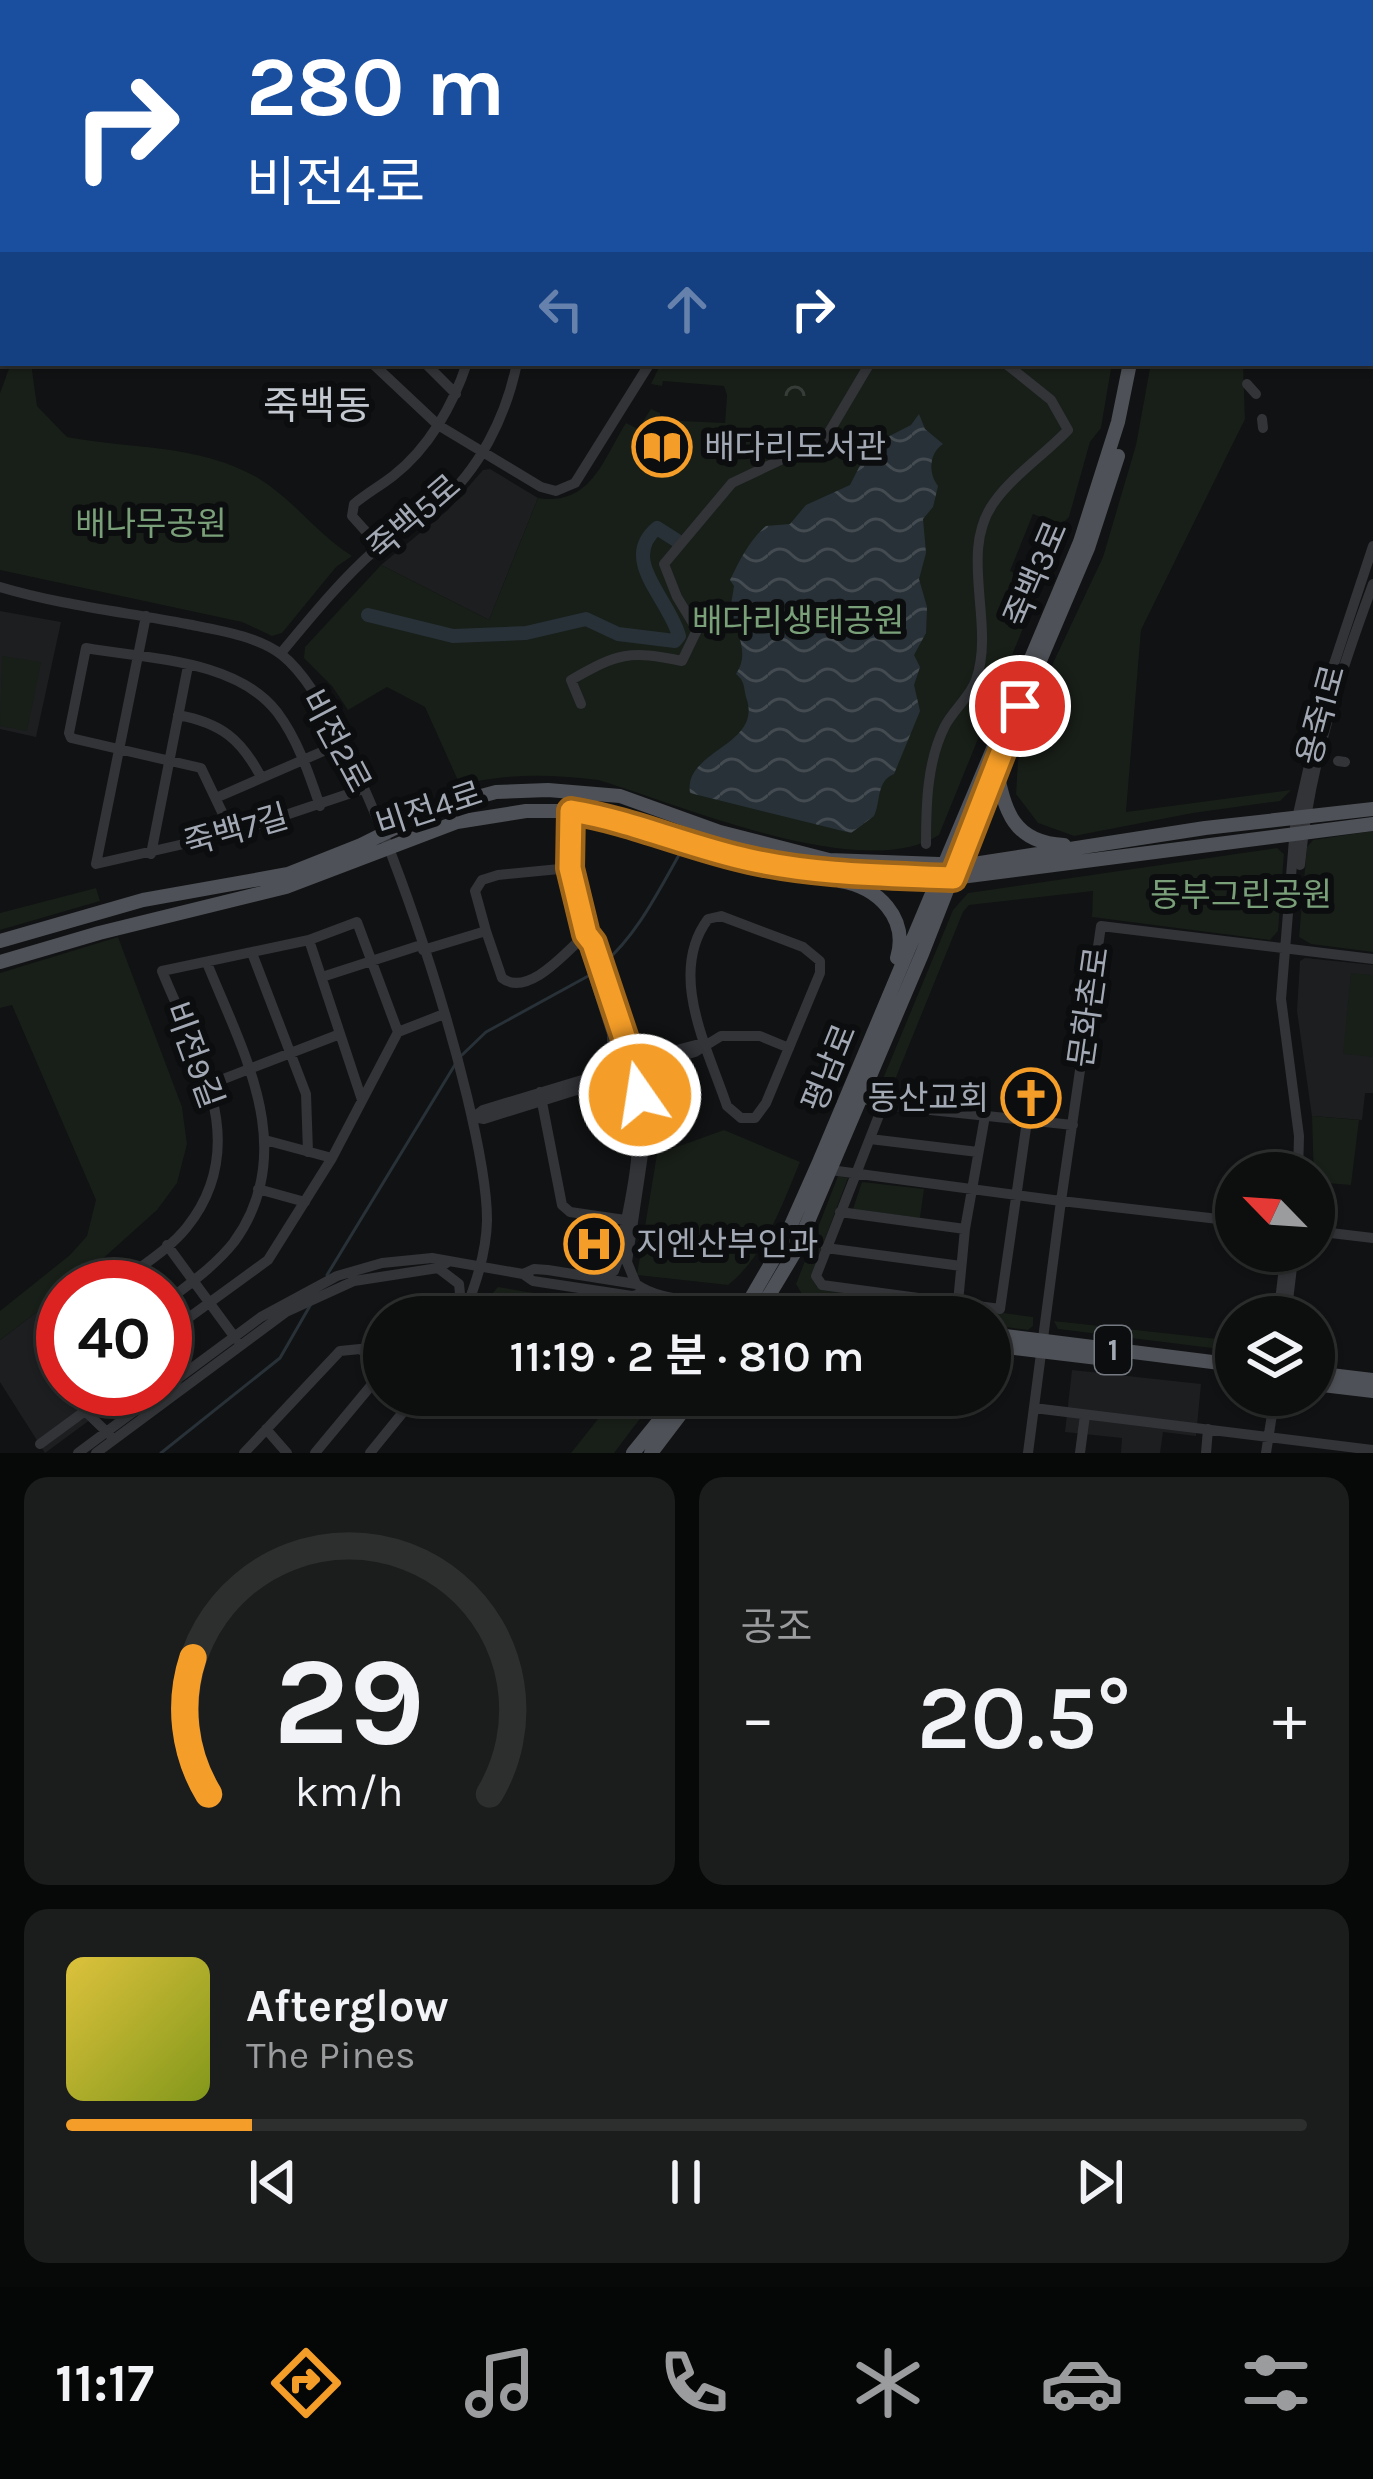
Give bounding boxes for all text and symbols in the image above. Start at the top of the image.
text: 280 m [246,38,505,136]
icon: right [48,48,204,204]
text: 비전4로 [246,151,425,215]
icon: left [528,276,594,342]
icon: ahead [654,276,720,342]
icon: right [780,276,846,342]
district label: 죽백동 [263,383,371,429]
library icon: 배다리도서관 [631,416,693,478]
place label: 배다리도서관 [704,428,886,466]
street label: 죽백5로 [360,467,468,567]
park label: 배나무공원 [75,505,227,543]
street label: 죽백3로 [997,516,1075,632]
park label: 배다리생태공원 [692,602,904,640]
pin [969,655,1071,757]
street label: 용죽1로 [1289,661,1353,769]
icon: arrive [987,673,1053,739]
street label: 비전2로 [293,683,379,799]
street label: 비전4로 [371,774,487,844]
street label: 죽백7길 [180,797,292,863]
park label: 동부그린공원 [1150,876,1332,914]
street label: 문화촌로 [1062,944,1116,1070]
street label: 비전9길 [157,997,231,1113]
street label: 평남로 [794,1019,864,1117]
position arrow [577,1032,703,1158]
church icon: 동산교회 [1000,1067,1062,1129]
place label: 동산교회 [868,1079,989,1117]
north arrow [1215,1152,1335,1272]
map controls [1215,1152,1335,1416]
hospital icon: 지엔산부인과 [563,1213,625,1275]
place label: 지엔산부인과 [636,1225,818,1263]
speed limit sign: 40 [36,1260,192,1416]
button: layers [1215,1296,1335,1416]
road number: 1 [1095,1326,1131,1374]
text: 11:19 · 2 분 · 810 m [510,1330,864,1382]
text: 공조 [741,1604,812,1650]
text: 29 [273,1629,425,1774]
text: 20.5° [917,1665,1131,1771]
text: − [741,1679,775,1757]
text: + [1272,1679,1307,1757]
text: km/h [295,1767,404,1817]
text: Afterglow [246,1980,449,2032]
text: The Pines [246,2032,416,2078]
icon: previous [240,2149,306,2215]
icon: pause [653,2149,719,2215]
icon: next [1067,2149,1133,2215]
icon: directions [264,2341,348,2425]
icon: music [458,2341,542,2425]
icon: phone [652,2341,736,2425]
icon: climate [846,2341,930,2425]
icon: car [1040,2341,1124,2425]
icon: filters [1234,2341,1318,2425]
text: 11:17 [55,2351,154,2415]

